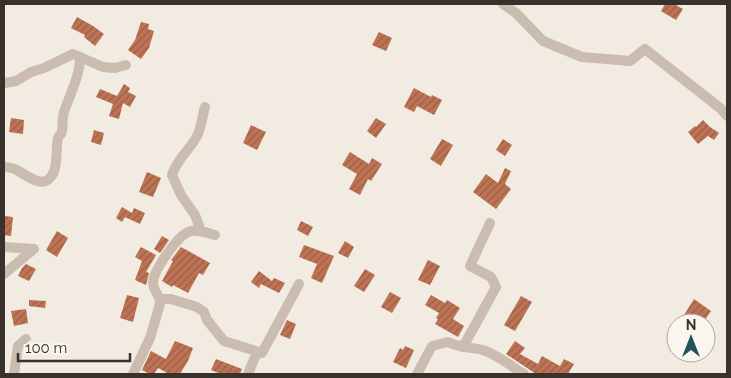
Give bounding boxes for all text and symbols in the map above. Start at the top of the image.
north arrow [666,313,716,363]
text: N [686,317,696,333]
scale bar [18,330,130,362]
text: 100 m [25,339,67,357]

